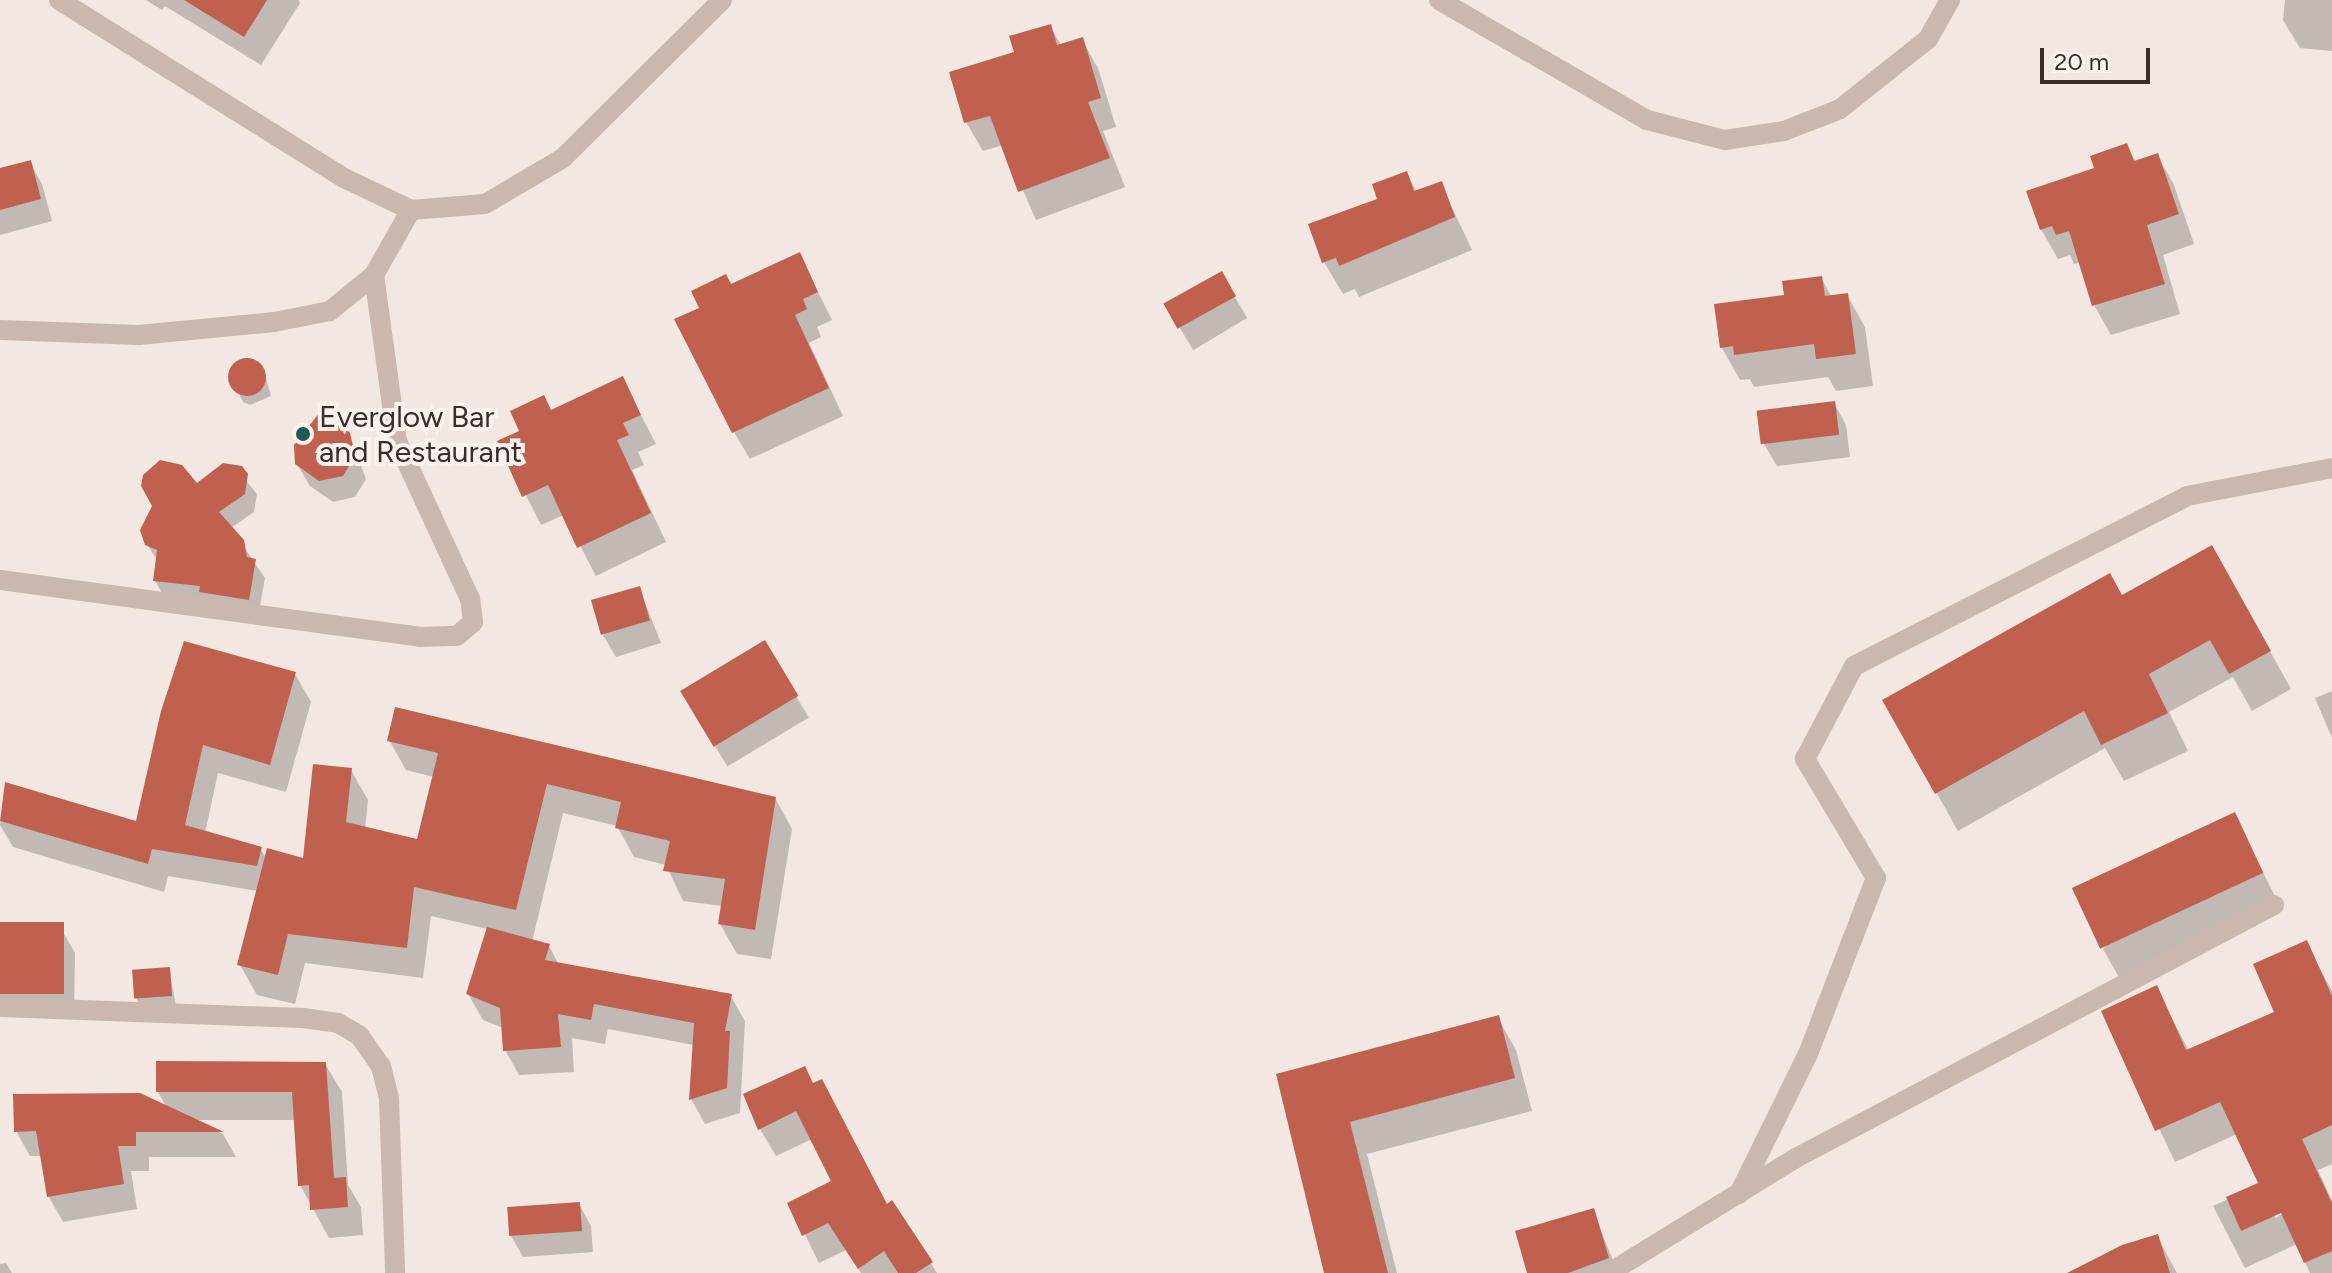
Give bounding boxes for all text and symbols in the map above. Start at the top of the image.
scale bar [2044,32,2154,82]
text: 20 m [2054,47,2109,76]
place label: Everglow Bar and Restaurant [319,399,522,470]
marker: Everglow Bar and Restaurant [294,425,312,443]

